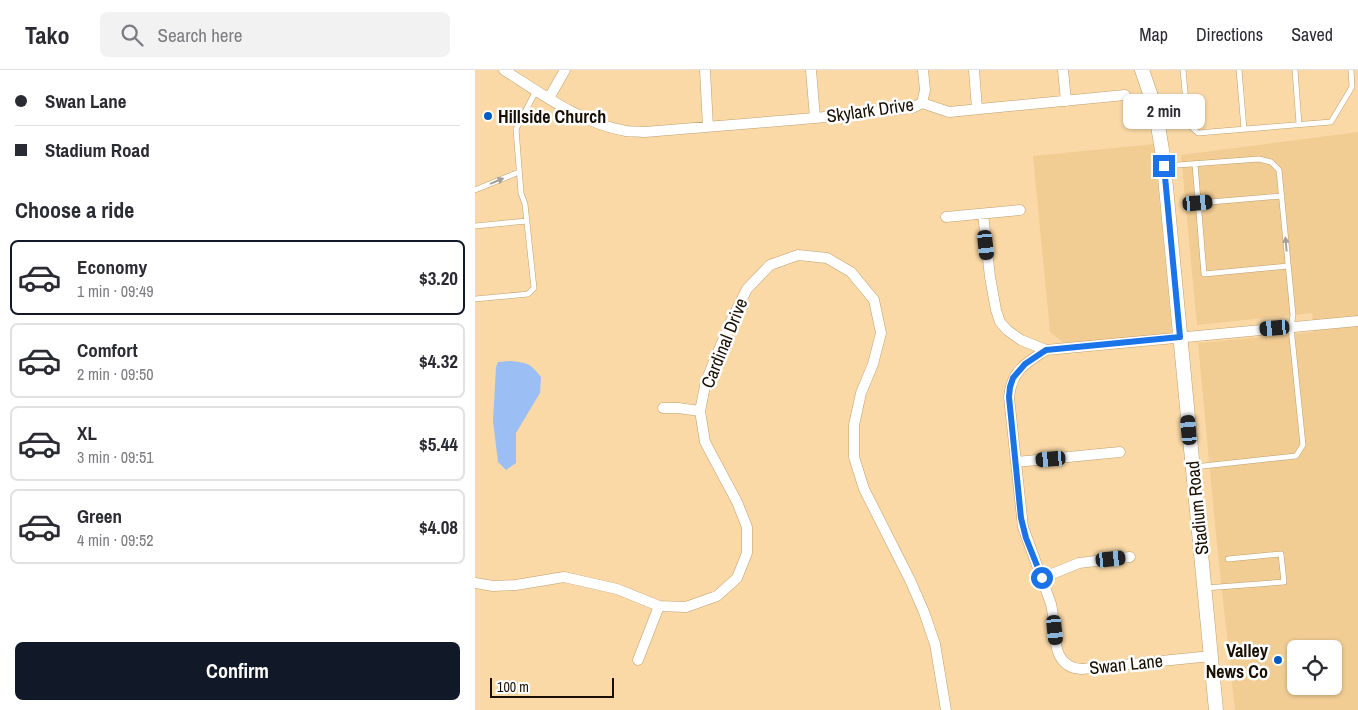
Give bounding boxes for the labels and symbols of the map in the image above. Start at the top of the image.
street label: Skylark Drive [825,92,915,128]
callout: 2 min [1123,93,1205,128]
place label: Hillside Church [498,104,606,129]
marker: Hillside Church [482,110,494,122]
route end [1153,155,1175,177]
one-way arrow [490,177,504,185]
car [1182,194,1213,212]
car [976,229,995,261]
one-way arrow [1282,235,1290,251]
street label: Cardinal Drive [695,294,753,392]
car [1259,319,1290,337]
car [1180,414,1197,446]
car [1035,450,1066,468]
street label: Stadium Road [1180,460,1214,556]
car [1095,550,1126,568]
route start [1031,567,1053,589]
car [1045,614,1064,646]
place label: Valley News Co [1206,638,1269,684]
street label: Swan Lane [1088,648,1164,680]
marker: Valley News Co [1272,654,1284,666]
scale bar [490,675,614,698]

